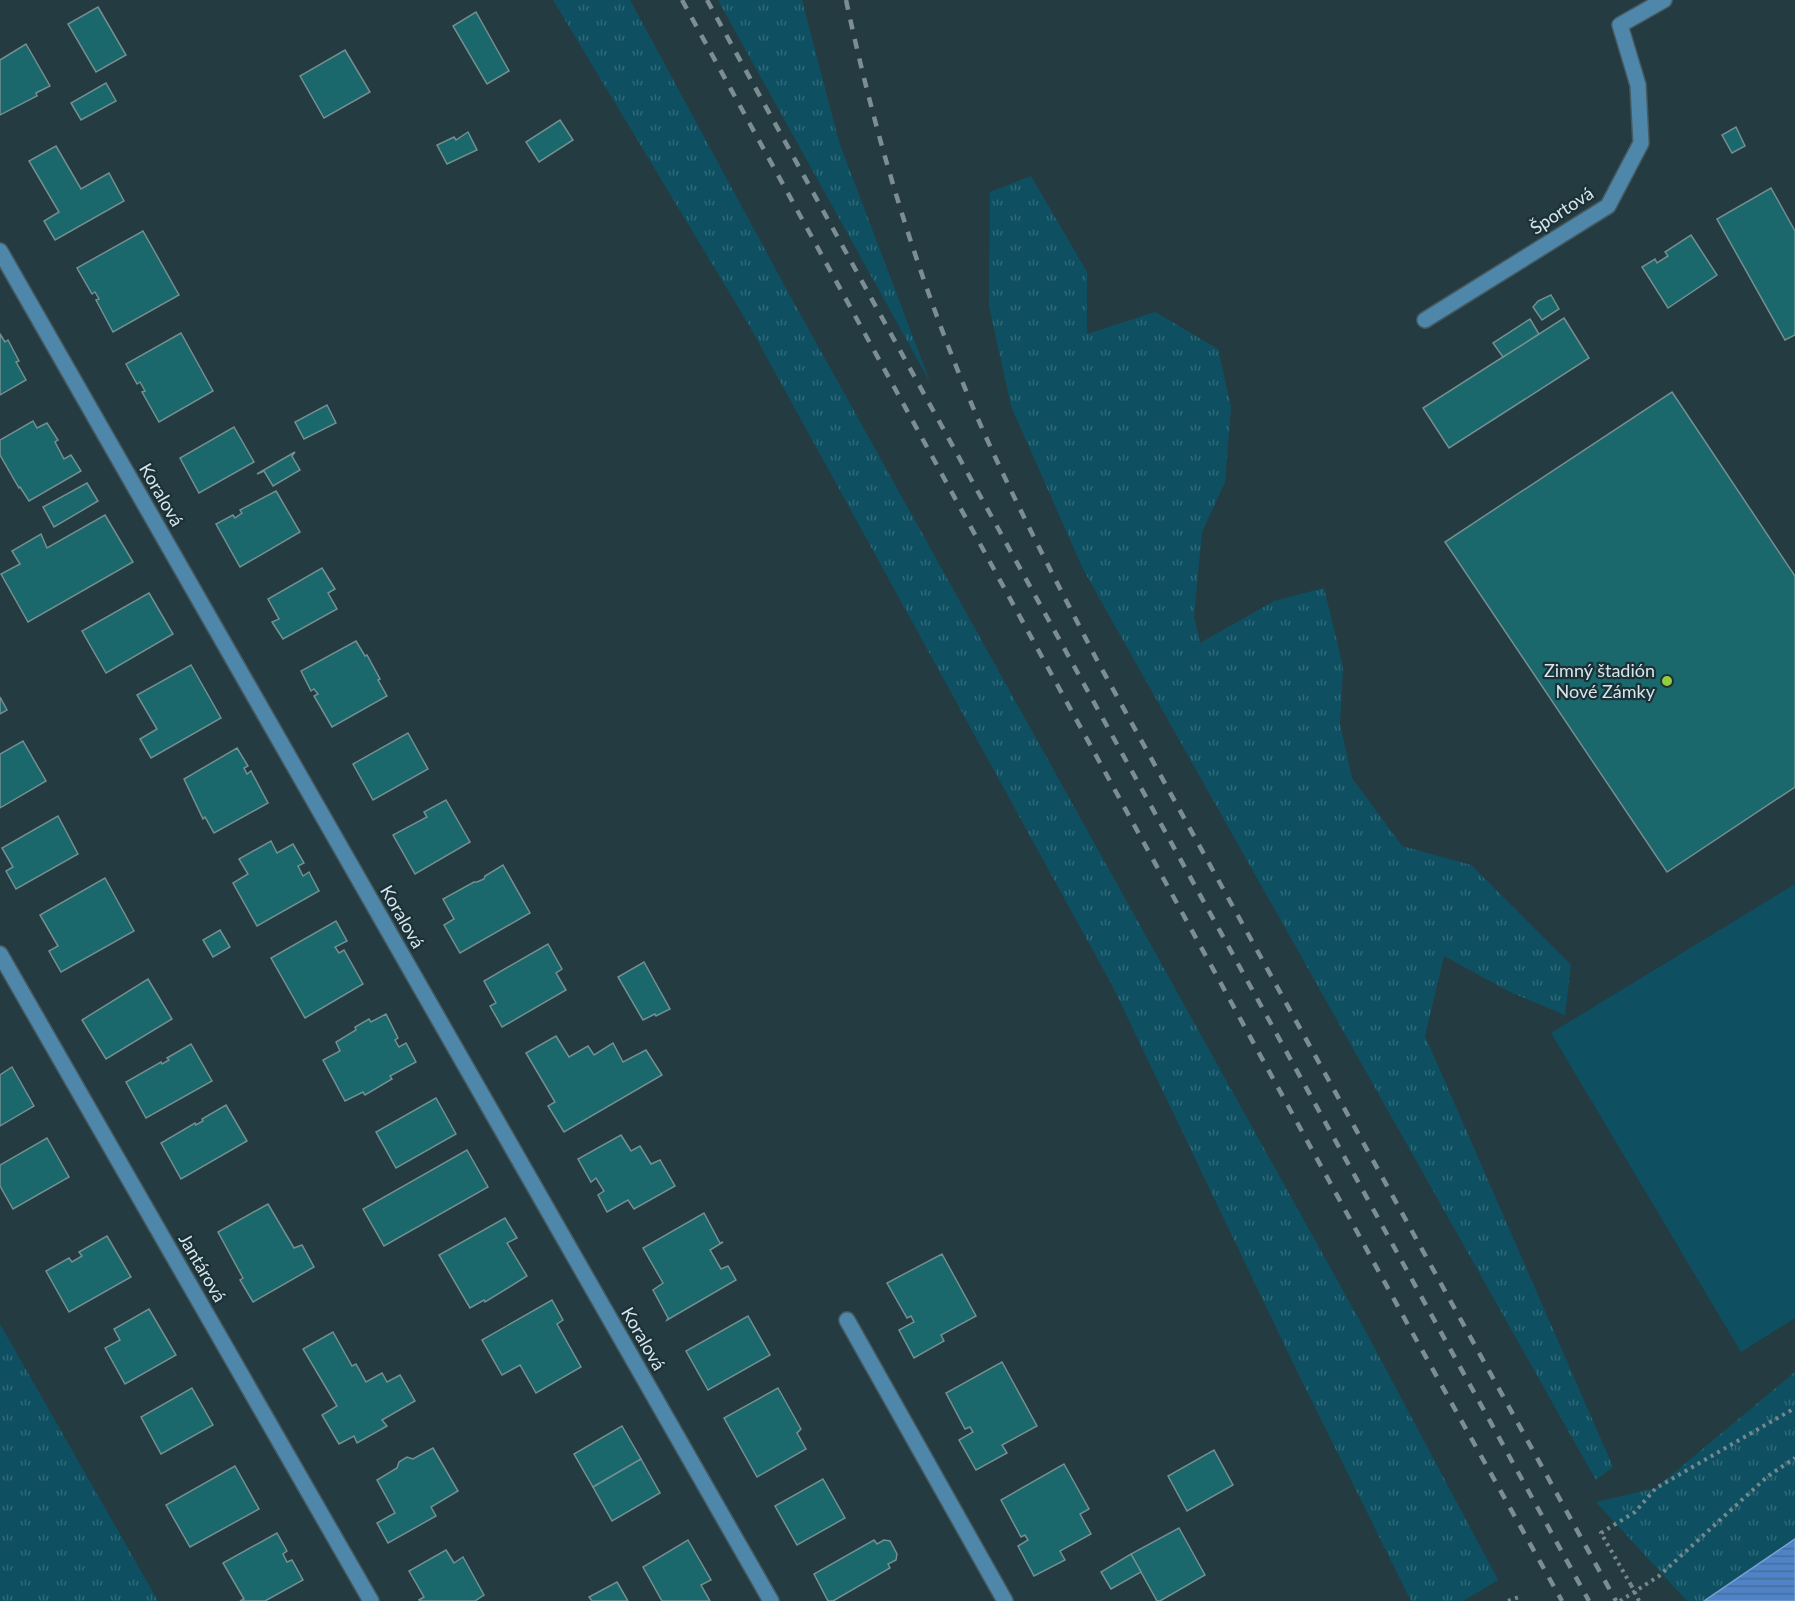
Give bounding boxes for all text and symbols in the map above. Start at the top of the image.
street label: Športová [1526,182,1597,239]
street label: Koralová [135,459,189,530]
place label: Zimný štadión Nové Zámky [1544,659,1656,702]
marker: Zimný štadión Nové Zámky [1660,674,1674,688]
street label: Koralová [376,881,430,952]
street label: Jantárová [174,1229,231,1306]
street label: Koralová [617,1303,671,1374]

